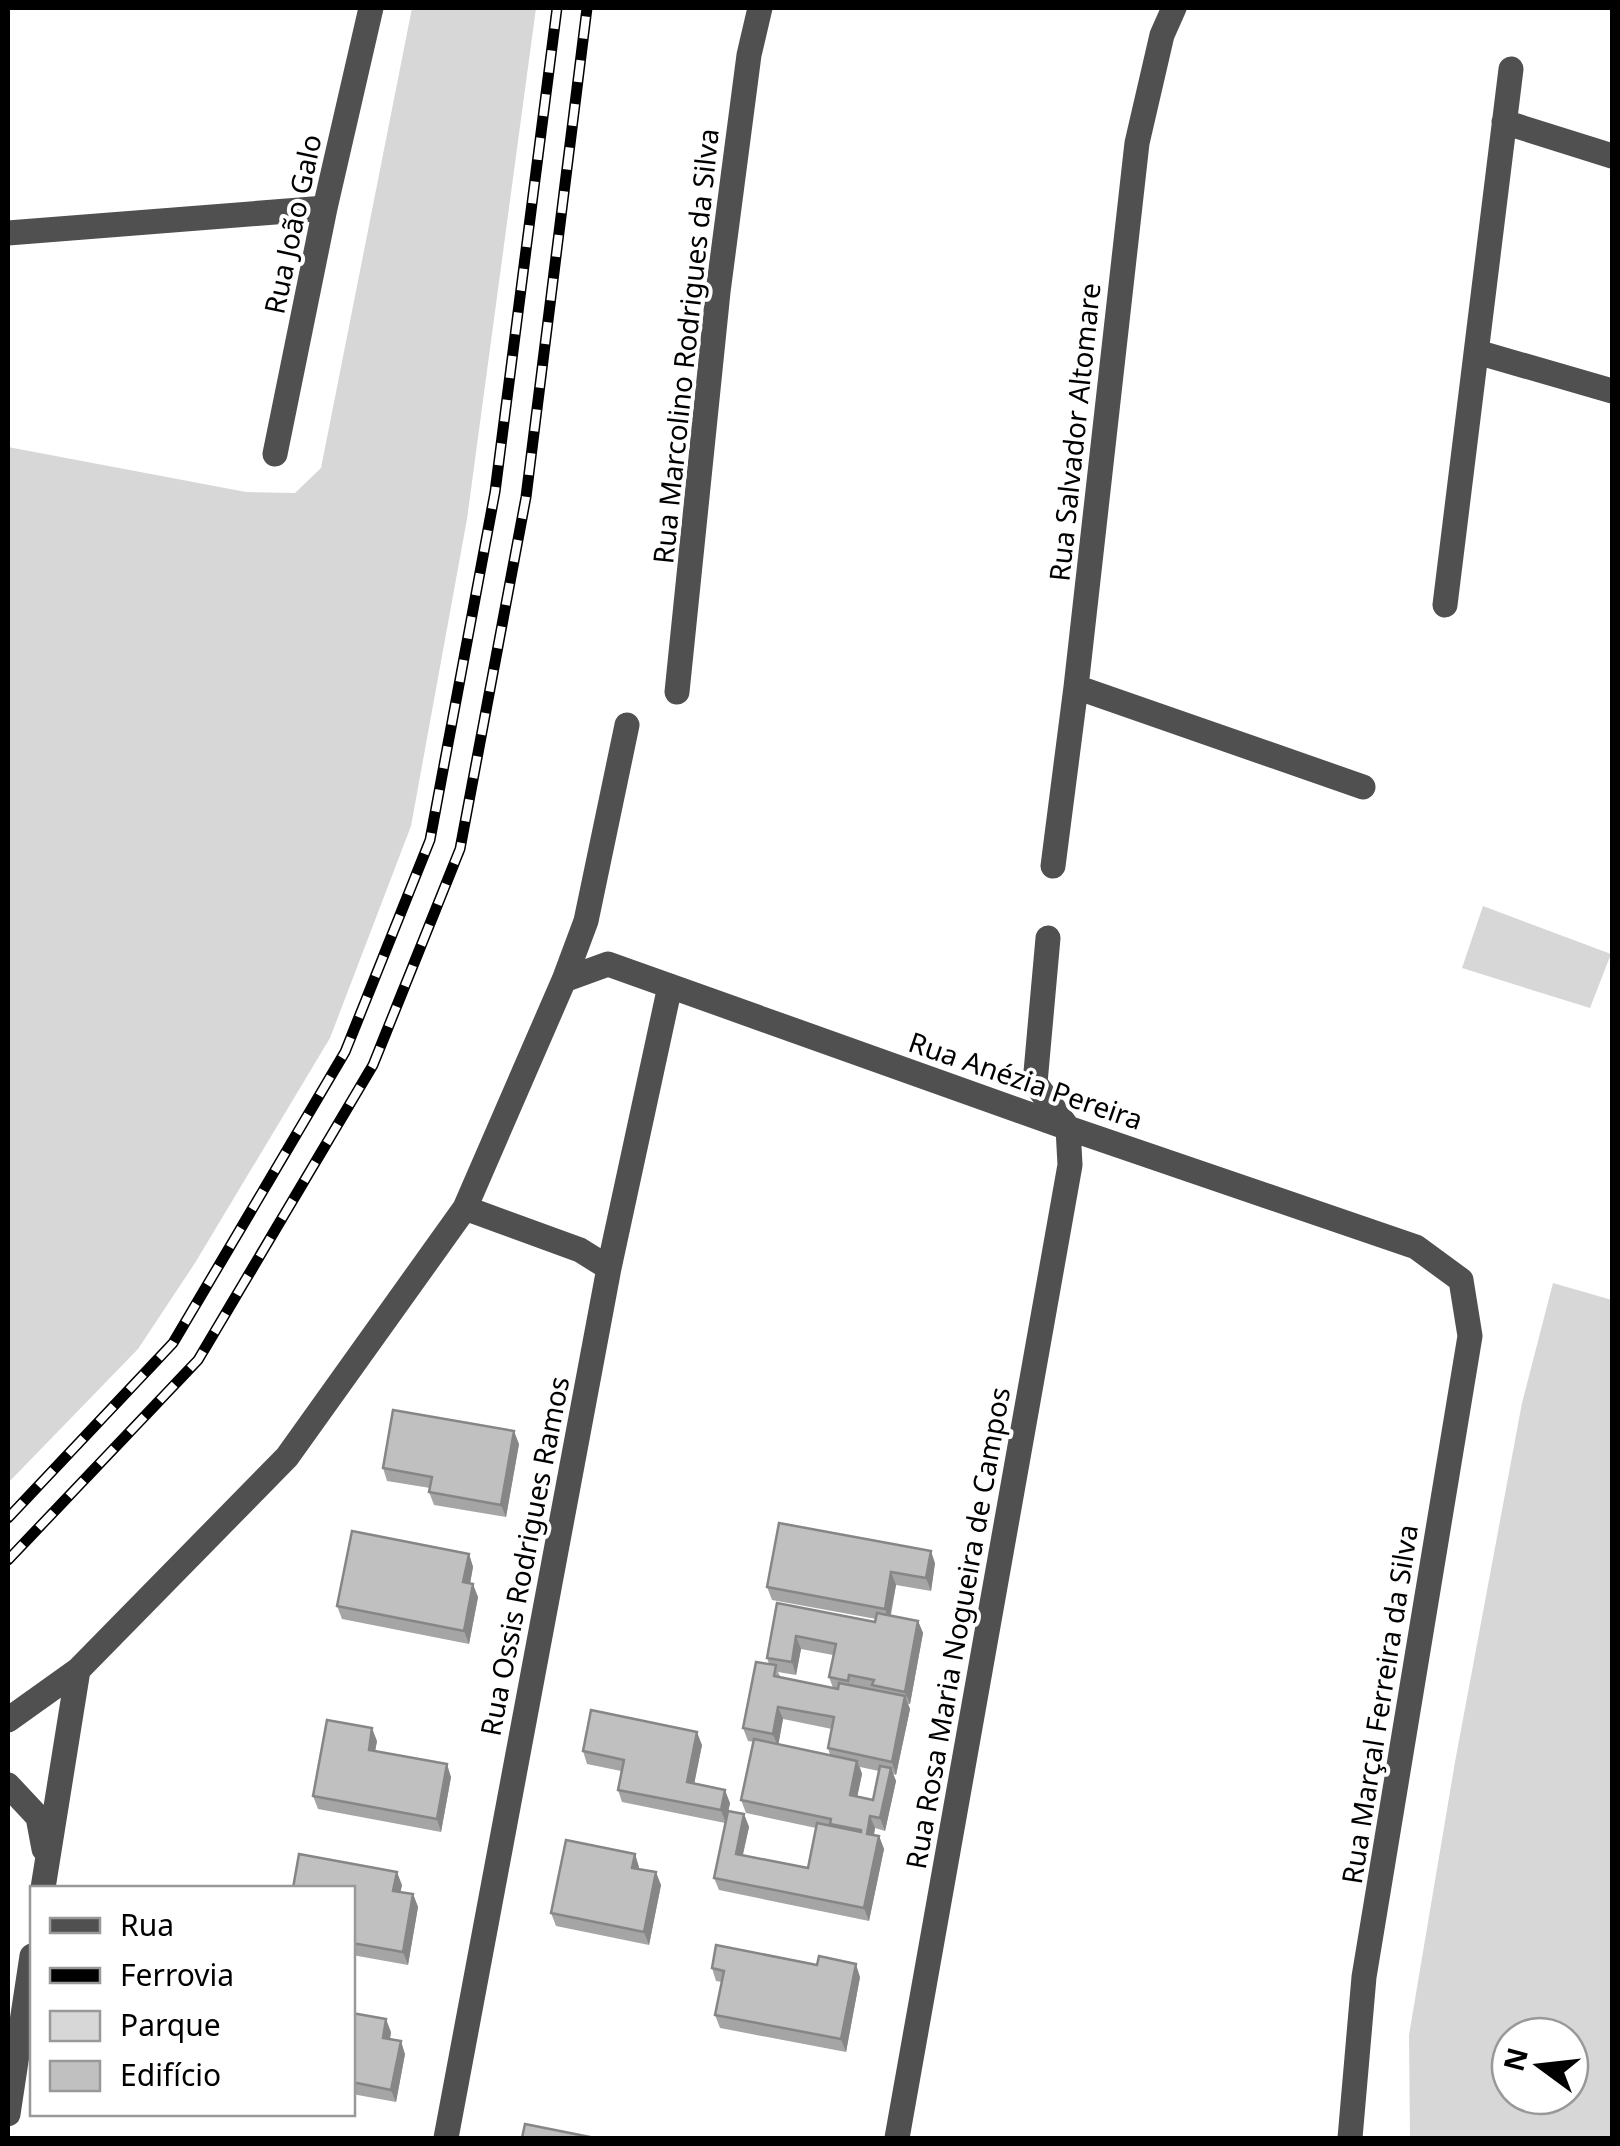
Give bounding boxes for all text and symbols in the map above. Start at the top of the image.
street label: Rua Marcolino Rodrigues da Silva [643,126,727,566]
street label: Rua João Galo [254,131,330,317]
street label: Rua Salvador Altomare [1039,281,1109,583]
street label: Rua Anézia Pereira [904,1022,1148,1138]
street label: Rua Ossis Rodrigues Ramos [470,1373,578,1739]
street label: Rua Rosa Maria Nogueira de Campos [896,1384,1018,1872]
street label: Rua Marçal Ferreira da Silva [1332,1522,1426,1886]
legend [30,1886,355,2116]
text: Rua [120,1904,174,1945]
text: Ferrovia [120,1954,234,1995]
text: Parque [120,2004,221,2045]
north arrow [1490,2016,1590,2116]
text: N [1494,2043,1536,2075]
text: Edifício [120,2054,221,2095]

